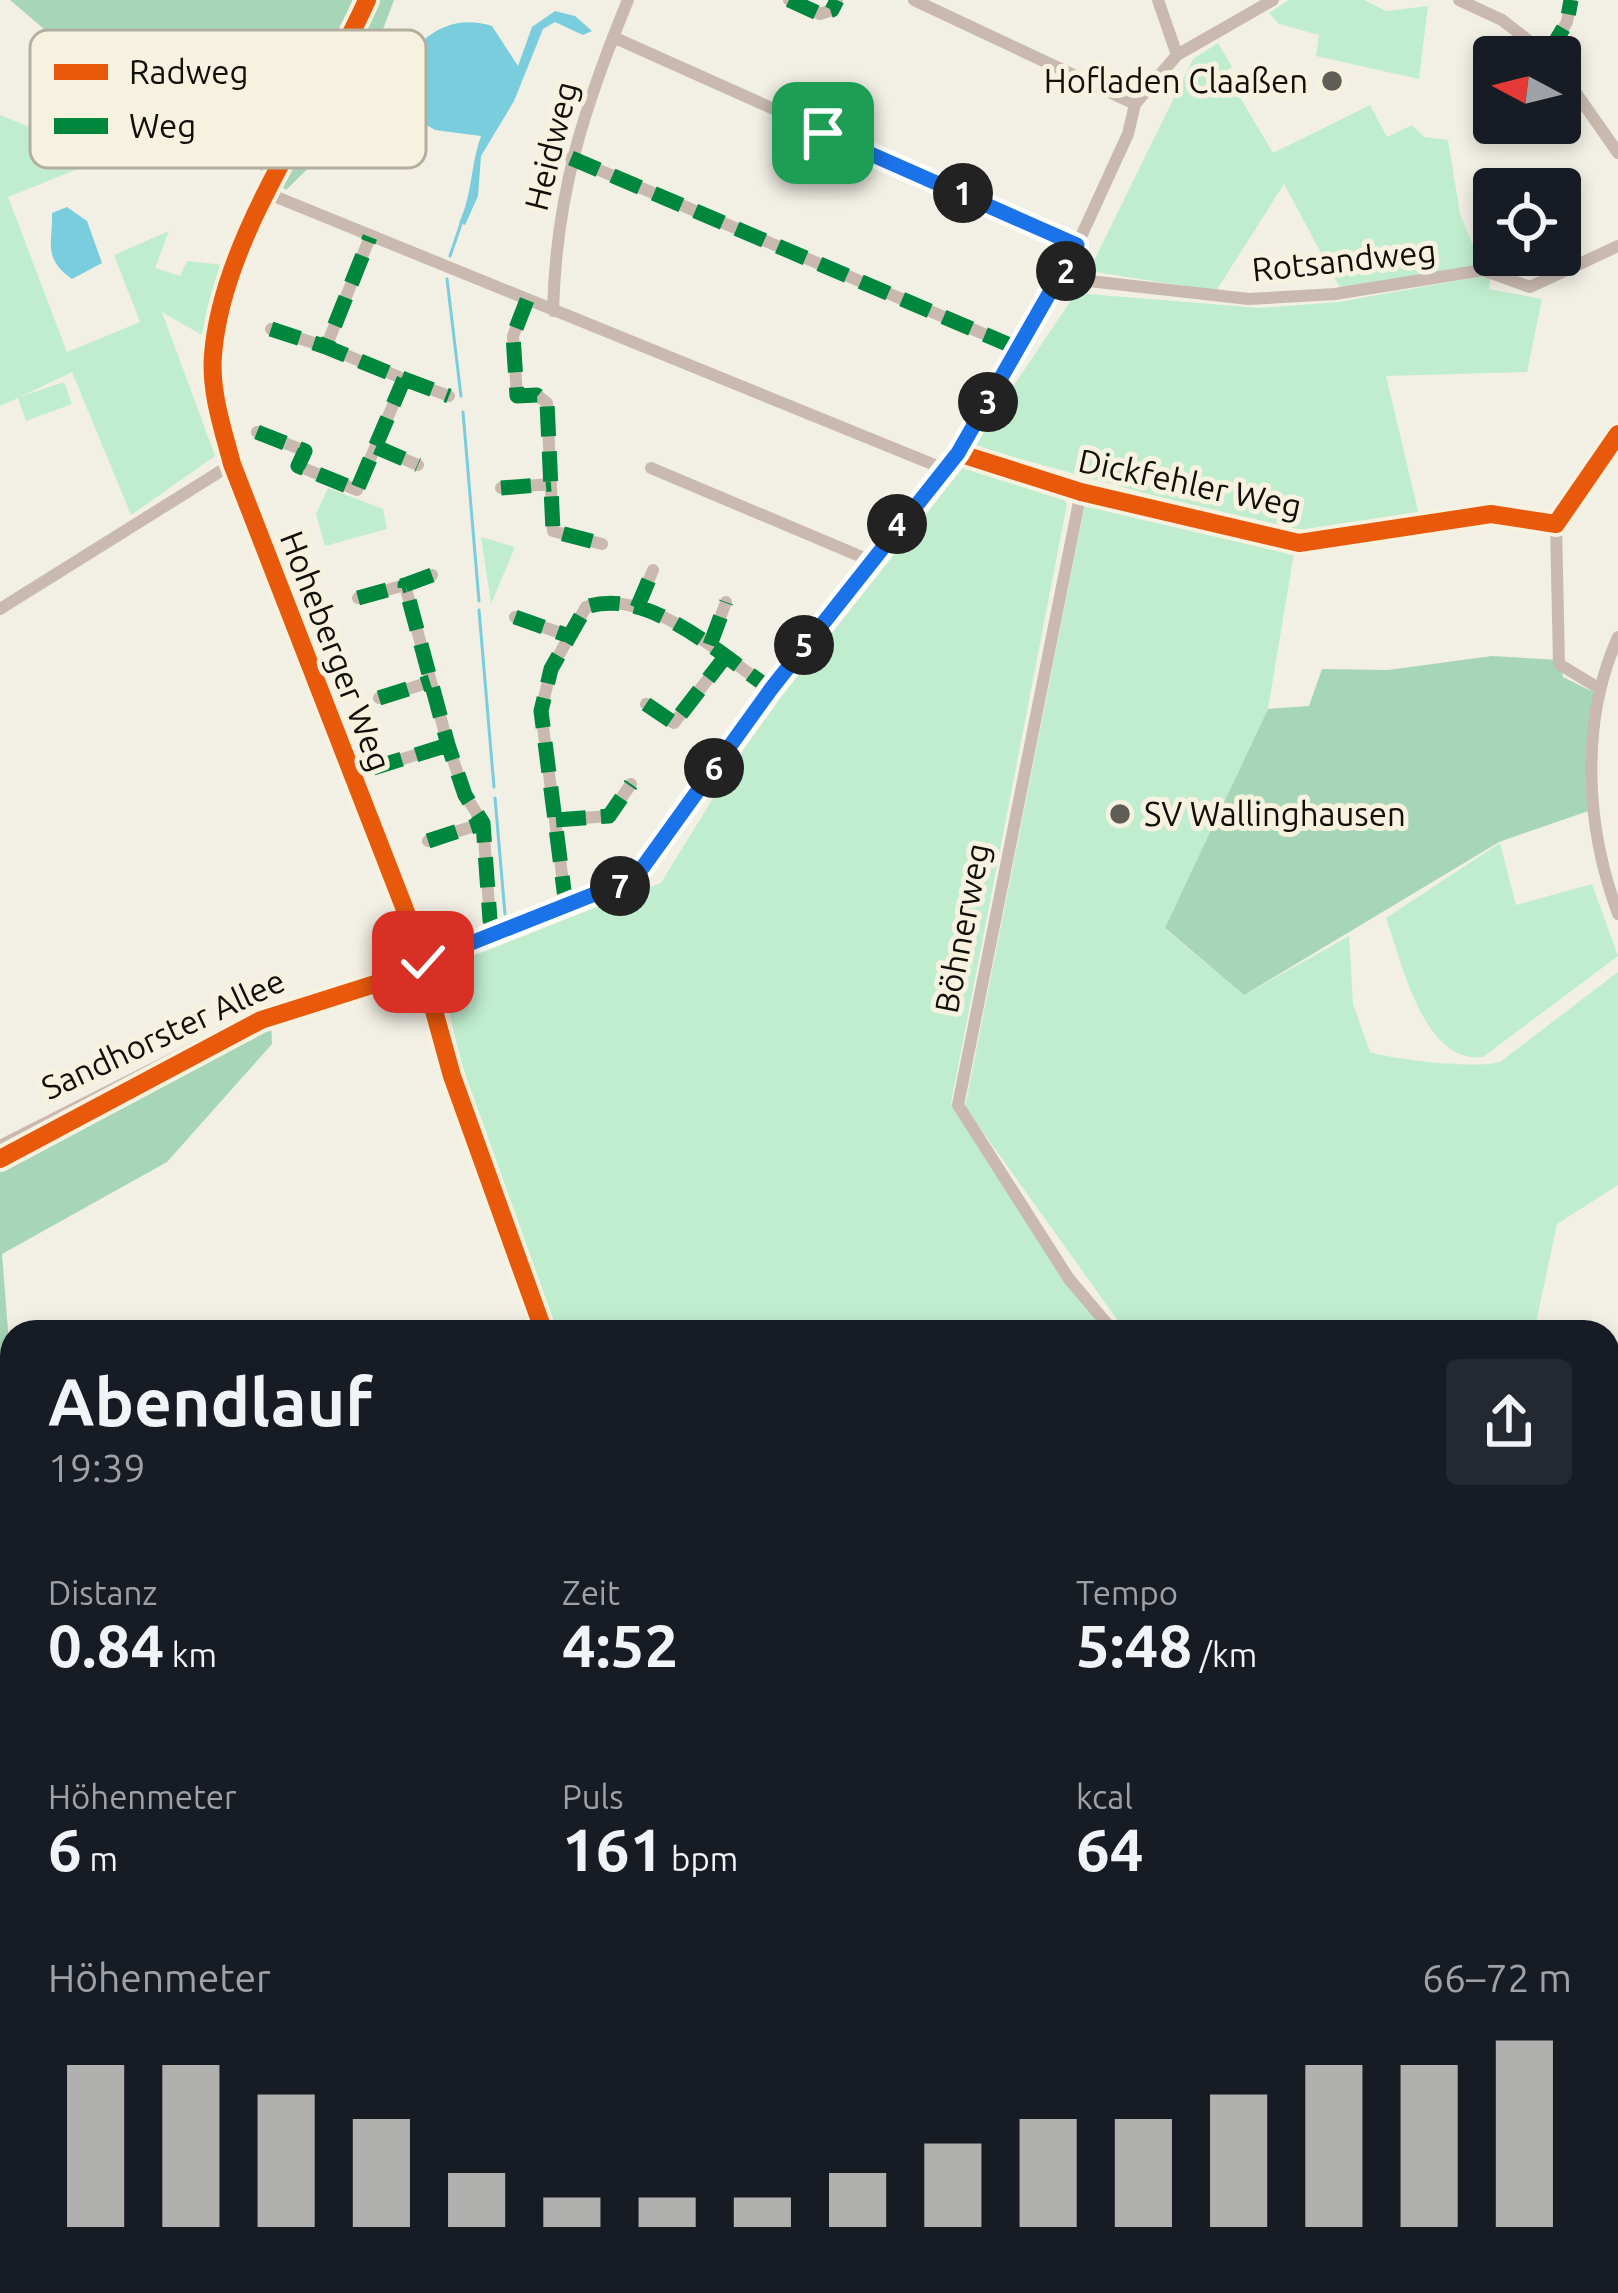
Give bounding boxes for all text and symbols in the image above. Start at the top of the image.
legend [30,30,426,168]
north arrow [1473,36,1581,144]
map controls [1473,36,1581,276]
text: Radweg [129,53,249,90]
place label: Hofladen Claaßen [1044,62,1308,99]
marker: Hofladen Claaßen [1319,68,1345,94]
street label: Heidweg [517,78,584,214]
pin [772,82,874,184]
icon: arrive [790,100,856,166]
text: Weg [129,107,196,144]
pin: 1 [933,163,993,223]
button: locate [1473,168,1581,276]
text: 1 [954,174,972,211]
street label: Rotsandweg [1250,231,1438,288]
pin: 2 [1036,241,1096,301]
text: 2 [1057,252,1075,289]
pin: 3 [958,372,1018,432]
text: 3 [979,383,997,420]
street label: Dickfehler Weg [1075,441,1305,524]
pin: 4 [867,494,927,554]
text: 4 [888,505,906,542]
street label: Hoheberger Weg [274,526,399,776]
pin: 5 [774,615,834,675]
text: 5 [795,626,813,663]
pin: 6 [684,738,744,798]
text: 6 [705,749,723,786]
place label: SV Wallinghausen [1144,795,1406,832]
marker: SV Wallinghausen [1107,801,1133,827]
street label: Böhnerweg [927,840,996,1016]
pin: 7 [590,856,650,916]
text: 7 [611,867,629,904]
pin [372,911,474,1013]
icon: check [390,929,456,995]
street label: Sandhorster Allee [35,961,290,1106]
button: share [1446,1359,1572,1485]
text: Abendlauf [48,1364,373,1438]
text: 19:39 [48,1446,146,1489]
text: Distanz [48,1574,158,1611]
text: Zeit [562,1574,620,1611]
text: Tempo [1076,1574,1178,1611]
text: 0.84 [48,1611,164,1678]
text: 4:52 [562,1611,678,1678]
text: 5:48 [1076,1611,1192,1678]
text: km [164,1636,217,1673]
text: /km [1192,1636,1257,1673]
text: Höhenmeter [48,1778,237,1815]
text: Puls [562,1778,624,1815]
text: kcal [1076,1778,1133,1815]
text: 6 [48,1815,82,1882]
text: 161 [562,1815,664,1882]
text: 64 [1076,1815,1144,1882]
text: m [82,1840,118,1877]
text: bpm [664,1840,738,1877]
text: Höhenmeter [48,1956,271,1999]
text: 66–72 m [1422,1956,1572,1999]

